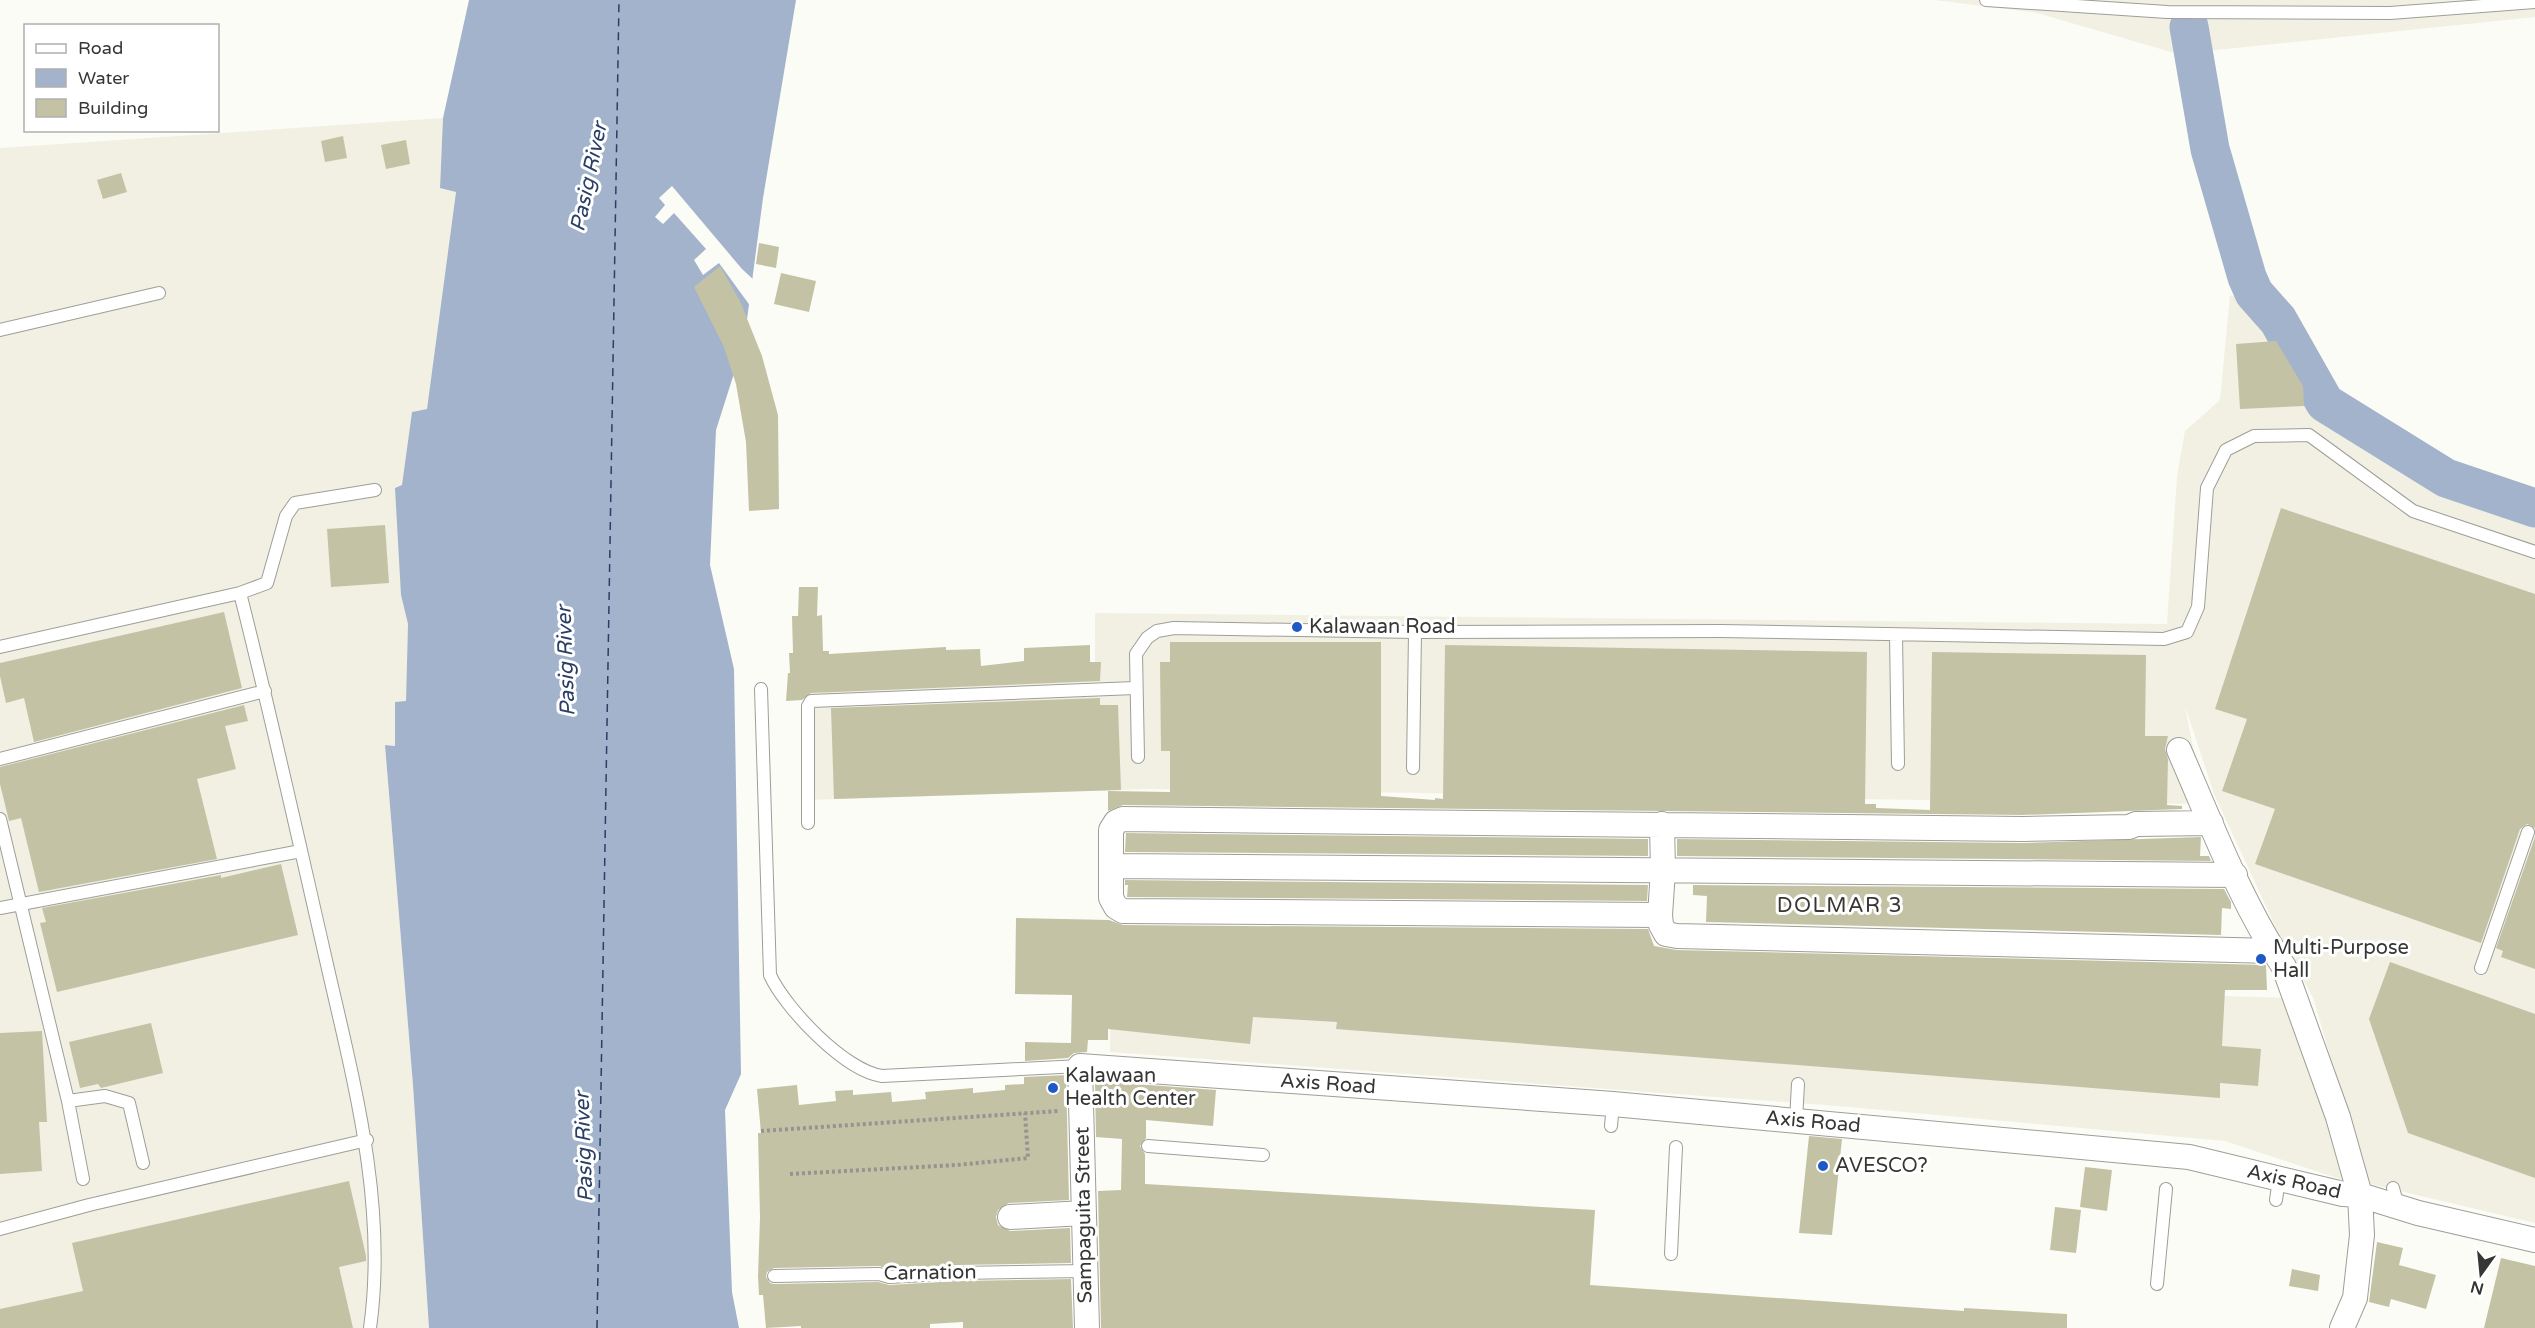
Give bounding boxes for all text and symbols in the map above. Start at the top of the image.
legend [24,24,219,132]
text: Road [78,37,123,59]
text: Water [78,67,129,89]
text: Building [78,97,148,119]
water label: Pasig River [565,117,613,234]
water label: Pasig River [551,602,580,717]
place label: Kalawaan Road [1309,615,1456,639]
marker: Kalawaan Road [1290,620,1304,634]
district label: DOLMAR 3 [1777,893,1903,918]
place label: Multi-Purpose Hall [2273,936,2409,983]
marker: Multi-Purpose Hall [2254,952,2268,966]
place label: Kalawaan Health Center [1065,1064,1196,1111]
street label: Axis Road [1279,1069,1377,1099]
marker: Kalawaan Health Center [1046,1081,1060,1095]
water label: Pasig River [569,1088,598,1203]
street label: Axis Road [1764,1106,1862,1138]
street label: Sampaguita Street [1070,1126,1098,1304]
place label: AVESCO? [1835,1154,1928,1178]
marker: AVESCO? [1816,1159,1830,1173]
street label: Axis Road [2245,1160,2343,1204]
north arrow [2451,1244,2511,1304]
street label: Carnation [883,1260,977,1286]
text: N [2469,1276,2486,1299]

